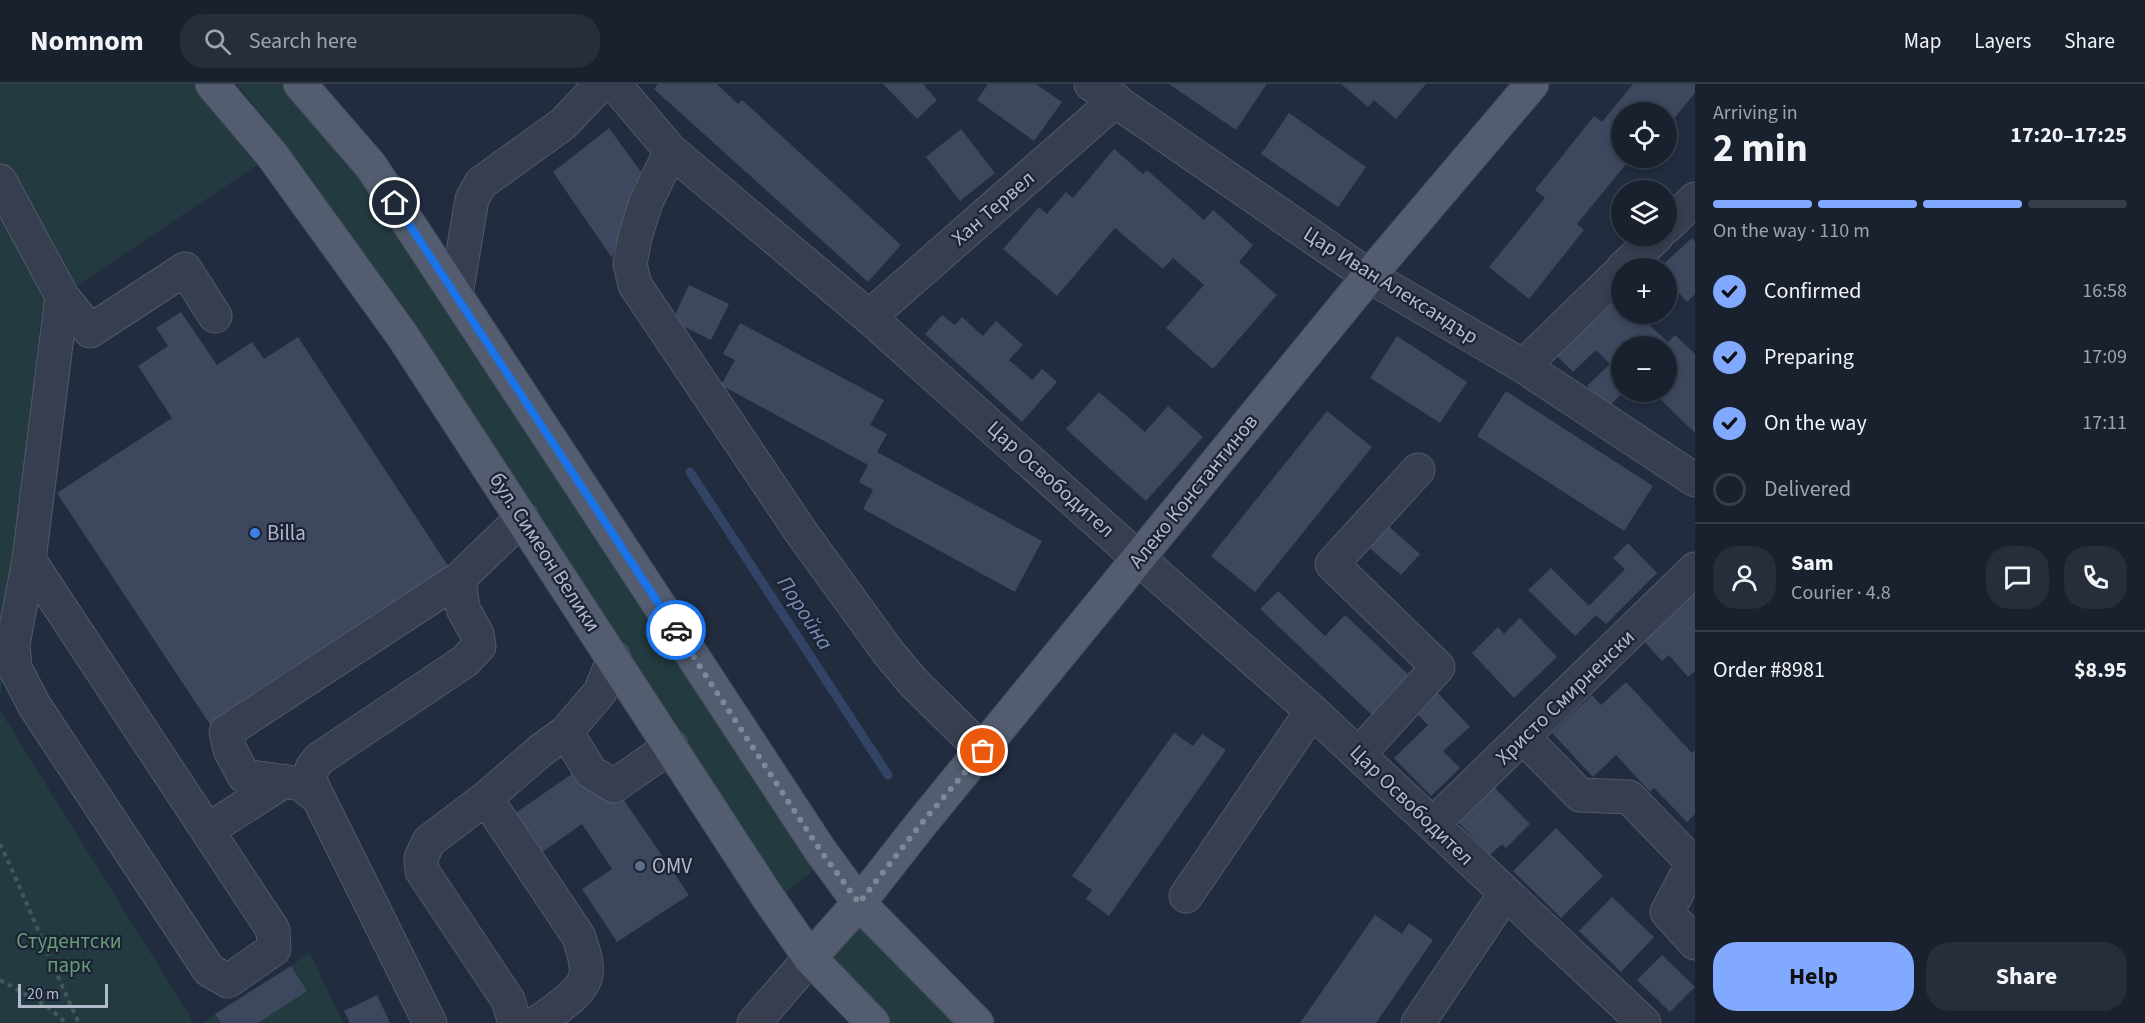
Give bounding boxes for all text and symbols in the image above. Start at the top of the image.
search box [180,14,600,68]
text: Nomnom [30,21,144,61]
icon: search [201,25,234,58]
text: Search here [249,25,357,57]
text: Map [1904,26,1941,56]
text: Layers [1974,26,2031,56]
text: Share [2064,26,2115,56]
text: Arriving in [1713,99,1798,127]
map controls [1611,102,1677,402]
button: locate [1611,102,1677,168]
text: 17:20–17:25 [2010,119,2127,151]
text: 2 min [1713,121,1808,177]
street label: Хан Тервел [945,163,1041,253]
pin [369,177,420,228]
button: layers [1611,180,1677,246]
icon: home [378,186,411,219]
text: On the way · 110 m [1713,217,1870,245]
street label: Цар Иван Александър [1298,219,1484,351]
button: + [1611,258,1677,324]
icon: check [1713,275,1746,308]
text: Confirmed [1764,275,1861,307]
text: 16:58 [2082,277,2127,305]
button: − [1611,336,1677,402]
icon: check [1713,341,1746,374]
text: Preparing [1764,341,1854,373]
text: 17:09 [2082,343,2127,371]
icon: check [1713,407,1746,440]
text: On the way [1764,407,1867,439]
street label: Алеко Константинов [1121,408,1265,574]
text: 17:11 [2082,409,2127,437]
street label: Цар Освободител [981,414,1121,544]
street label: бул. Симеон Велики [482,466,608,638]
text: Delivered [1764,473,1851,505]
place label: Billa [267,518,306,548]
marker: Billa [248,526,262,540]
button: person [1713,546,1776,609]
button: chat [1986,546,2049,609]
button: phone [2064,546,2127,609]
text: Sam [1791,547,1834,579]
water label: Поройна [769,569,841,657]
text: Courier · 4.8 [1791,579,1891,607]
courier [646,600,706,660]
icon: car [660,614,693,647]
street label: Христо Смирненски [1489,623,1641,771]
text: Order #8981 [1713,654,1825,686]
text: $8.95 [2074,654,2127,686]
pin [957,725,1008,776]
icon: bag [966,734,999,767]
street label: Цар Освободител [1343,738,1481,872]
place label: OMV [652,851,692,881]
marker: OMV [633,859,647,873]
park label: Студентски парк [16,926,122,980]
button: Help [1713,942,1914,1011]
button: Share [1926,942,2127,1011]
scale bar [18,981,108,1008]
text: 20 m [27,983,59,1005]

